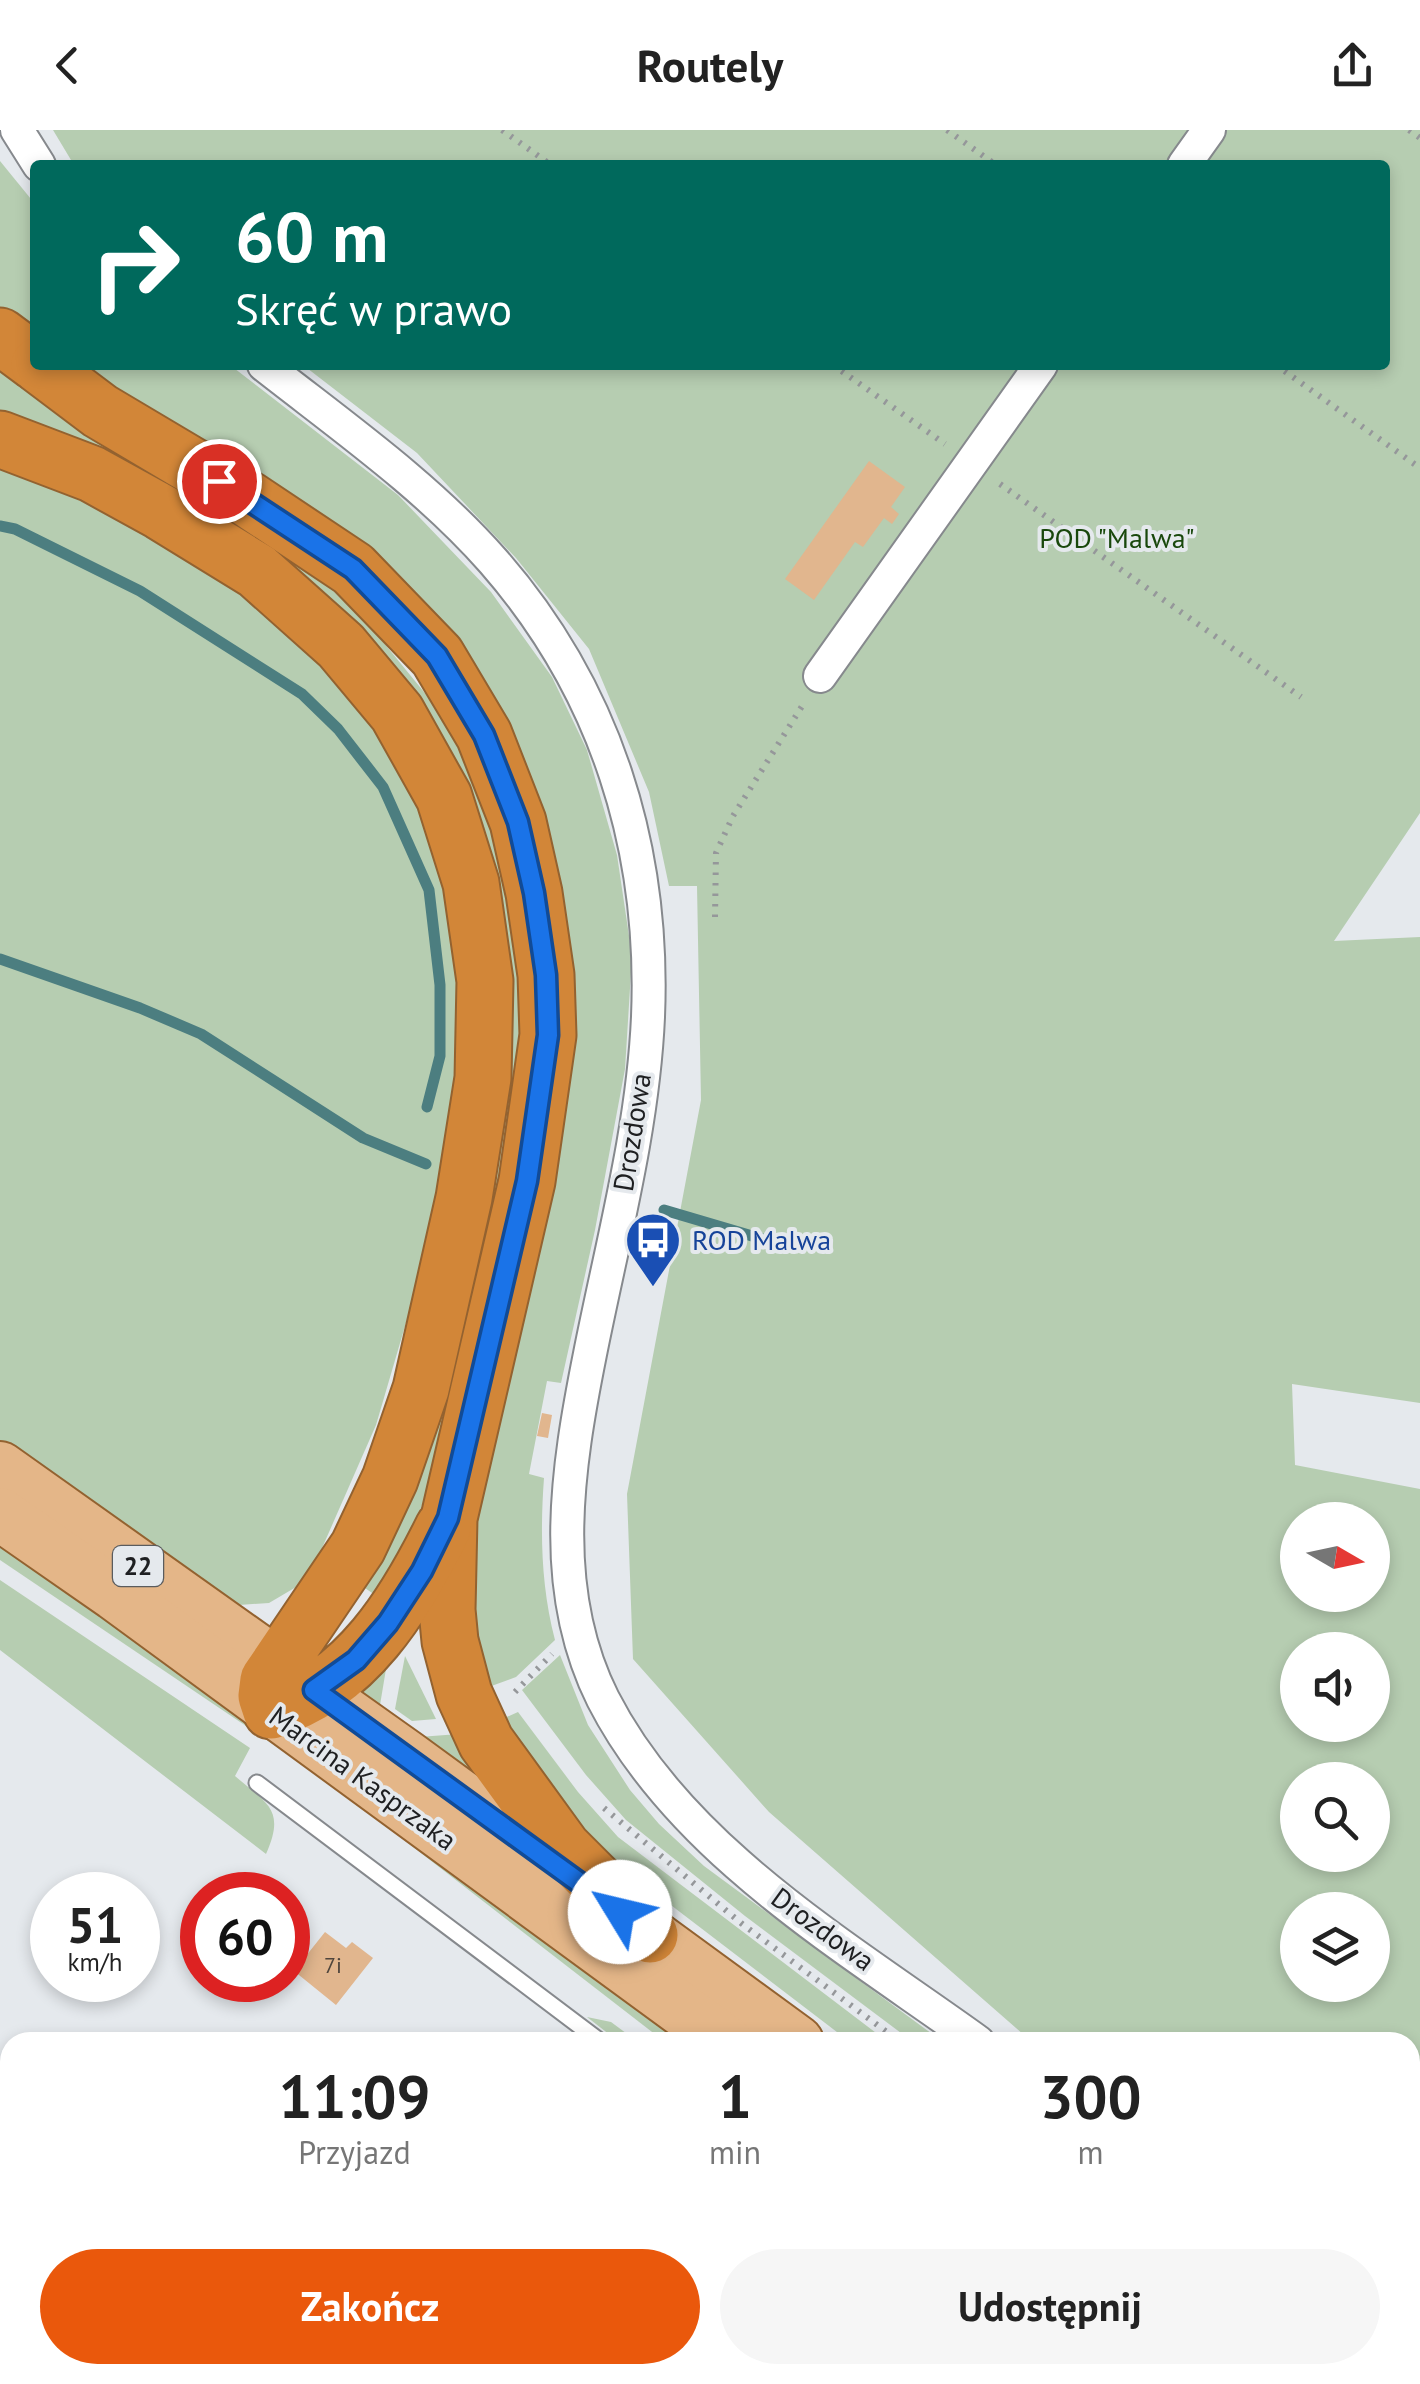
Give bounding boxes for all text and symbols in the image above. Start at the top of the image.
text: Routely [637,36,783,94]
icon: back [40,38,95,93]
icon: share [1325,38,1380,93]
text: 60 m [235,191,388,281]
icon: right [70,200,200,330]
text: Skręć w prawo [235,279,512,337]
pin [177,439,262,524]
icon: arrive [192,454,247,509]
park label: POD "Malwa" [1039,519,1195,556]
street label: Drozdowa [604,1070,659,1194]
bus stop icon: ROD Malwa [623,1210,683,1289]
place label: ROD Malwa [692,1221,831,1258]
north arrow [1280,1502,1390,1612]
map controls [1280,1502,1390,2002]
road number: 22 [113,1546,163,1586]
button: sound [1280,1632,1390,1742]
street label: Marcina Kasprzaka [262,1697,464,1858]
button: search [1280,1762,1390,1872]
position arrow [568,1860,672,1964]
speed limit sign: 60 [180,1872,310,2002]
street label: Drozdowa [764,1879,882,1979]
text: 51 [67,1892,123,1957]
button: layers [1280,1892,1390,2002]
text: km/h [68,1946,122,1978]
house number: 7i [324,1951,342,1979]
text: 11:09 [278,2057,431,2135]
text: 1 [718,2057,752,2135]
text: 300 [1040,2057,1142,2135]
text: Przyjazd [298,2131,411,2173]
text: min [709,2131,761,2173]
text: m [1078,2131,1104,2173]
button: Zakończ [40,2249,700,2364]
button: Udostępnij [720,2249,1380,2364]

